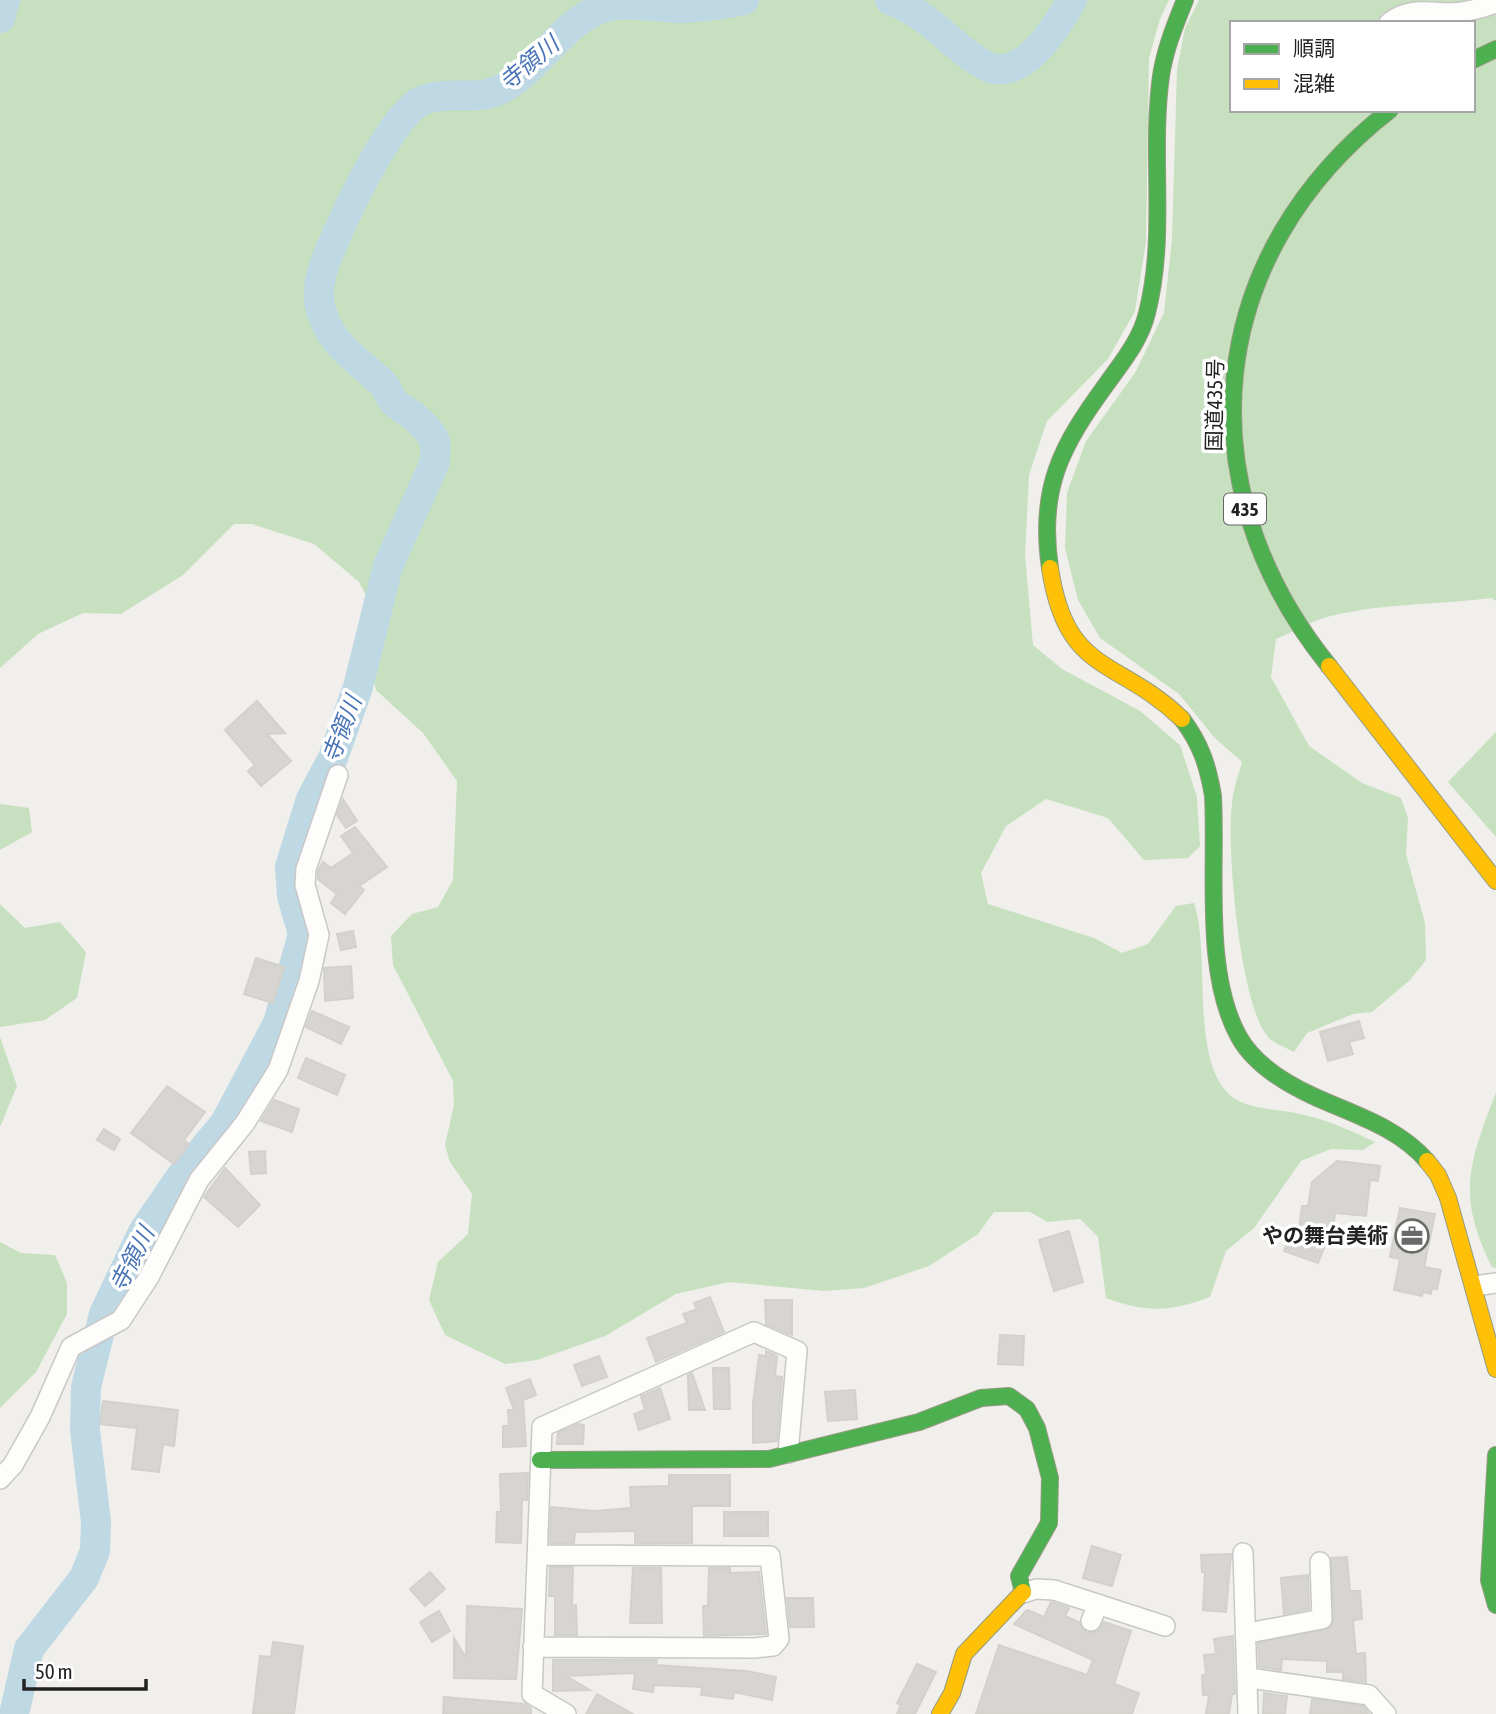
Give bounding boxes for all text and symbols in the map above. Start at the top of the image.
legend [1230,21,1475,112]
water label: 寺領川 [494,29,566,95]
text: 順調 [1293,36,1335,60]
text: 混雑 [1293,71,1335,95]
street label: 国道435号 [1201,358,1227,451]
road number: 435 [1224,494,1266,524]
water label: 寺領川 [317,689,368,766]
office icon: やの舞台美術 [1393,1217,1431,1255]
water label: 寺領川 [105,1220,161,1296]
place label: やの舞台美術 [1262,1223,1388,1247]
scale bar [24,1648,147,1692]
text: 50 m [35,1659,73,1683]

